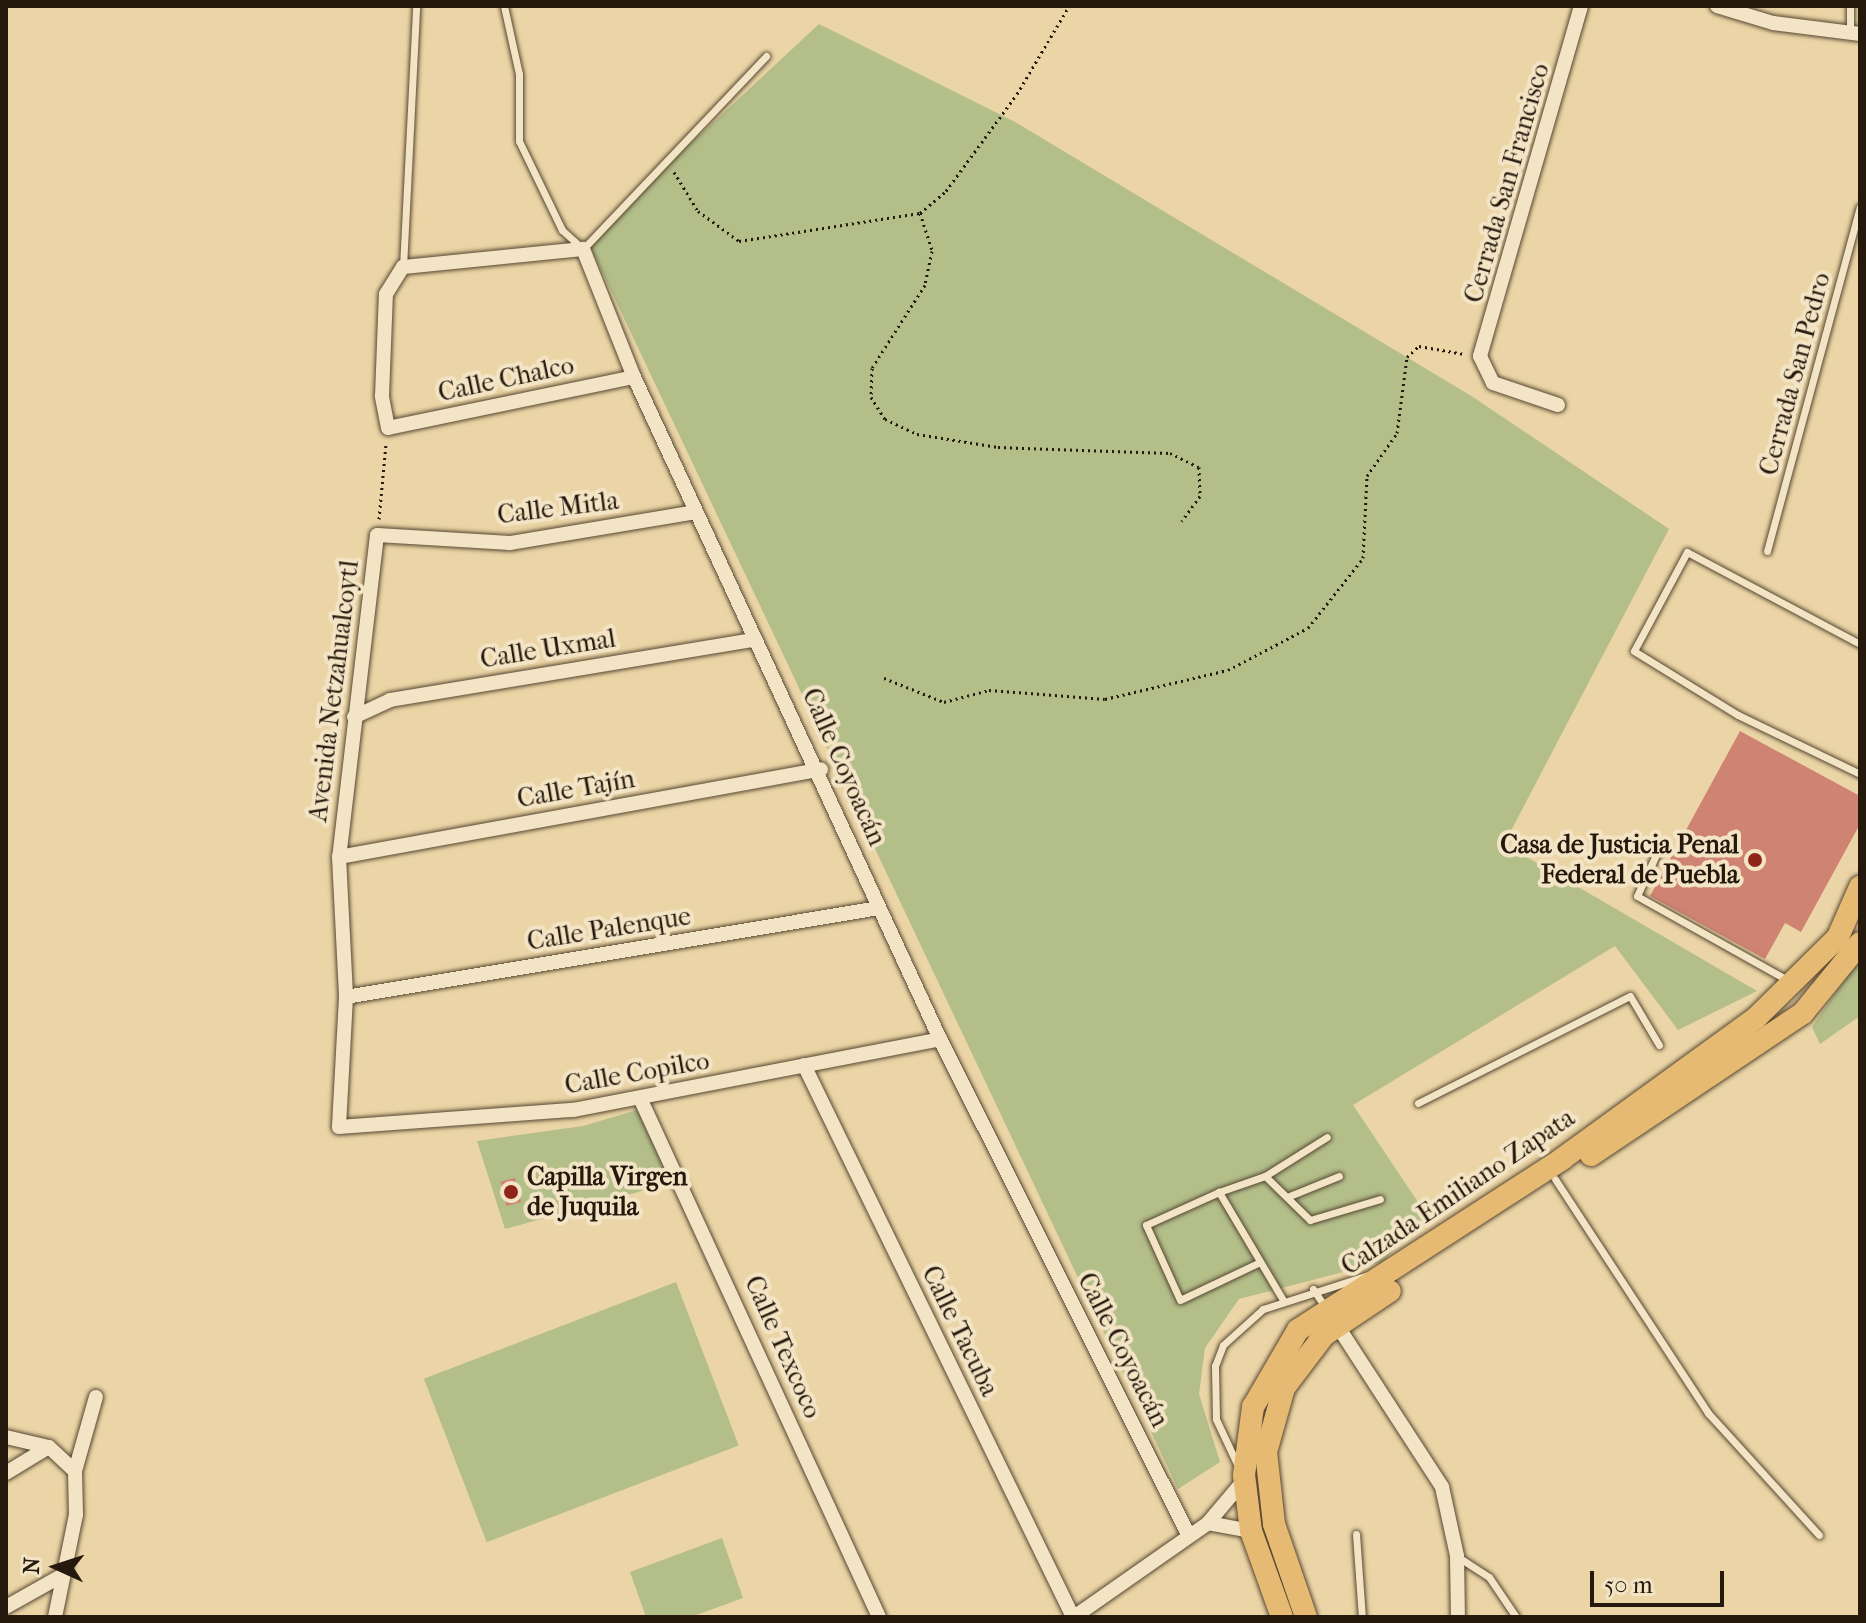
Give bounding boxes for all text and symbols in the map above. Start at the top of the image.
street label: Cerrada San Francisco [1458,60,1556,306]
street label: Cerrada San Pedro [1753,269,1837,479]
street label: Calle Chalco [435,349,577,409]
street label: Calle Mitla [496,485,620,531]
street label: Avenida Netzahualcoytl [302,559,366,823]
street label: Calle Uxmal [478,623,618,675]
street label: Calle Coyoacán [795,683,893,851]
street label: Calle Tajín [515,763,637,815]
place label: Casa de Justicia Penal Federal de Puebla [1500,829,1739,890]
marker: Casa de Justicia Penal Federal de Puebla [1746,851,1764,869]
street label: Calle Palenque [525,901,693,957]
street label: Calle Copilco [562,1045,712,1101]
street label: Calzada Emiliano Zapata [1335,1102,1581,1282]
place label: Capilla Virgen de Juquila [527,1161,688,1222]
marker: Capilla Virgen de Juquila [502,1183,520,1201]
street label: Calle Tacuba [915,1261,1005,1401]
street label: Calle Coyoacán [1071,1268,1175,1432]
street label: Calle Texcoco [738,1271,828,1423]
north arrow [16,1527,96,1607]
scale bar [1594,1555,1728,1605]
text: N [19,1557,45,1575]
text: 50 m [1604,1571,1653,1599]

